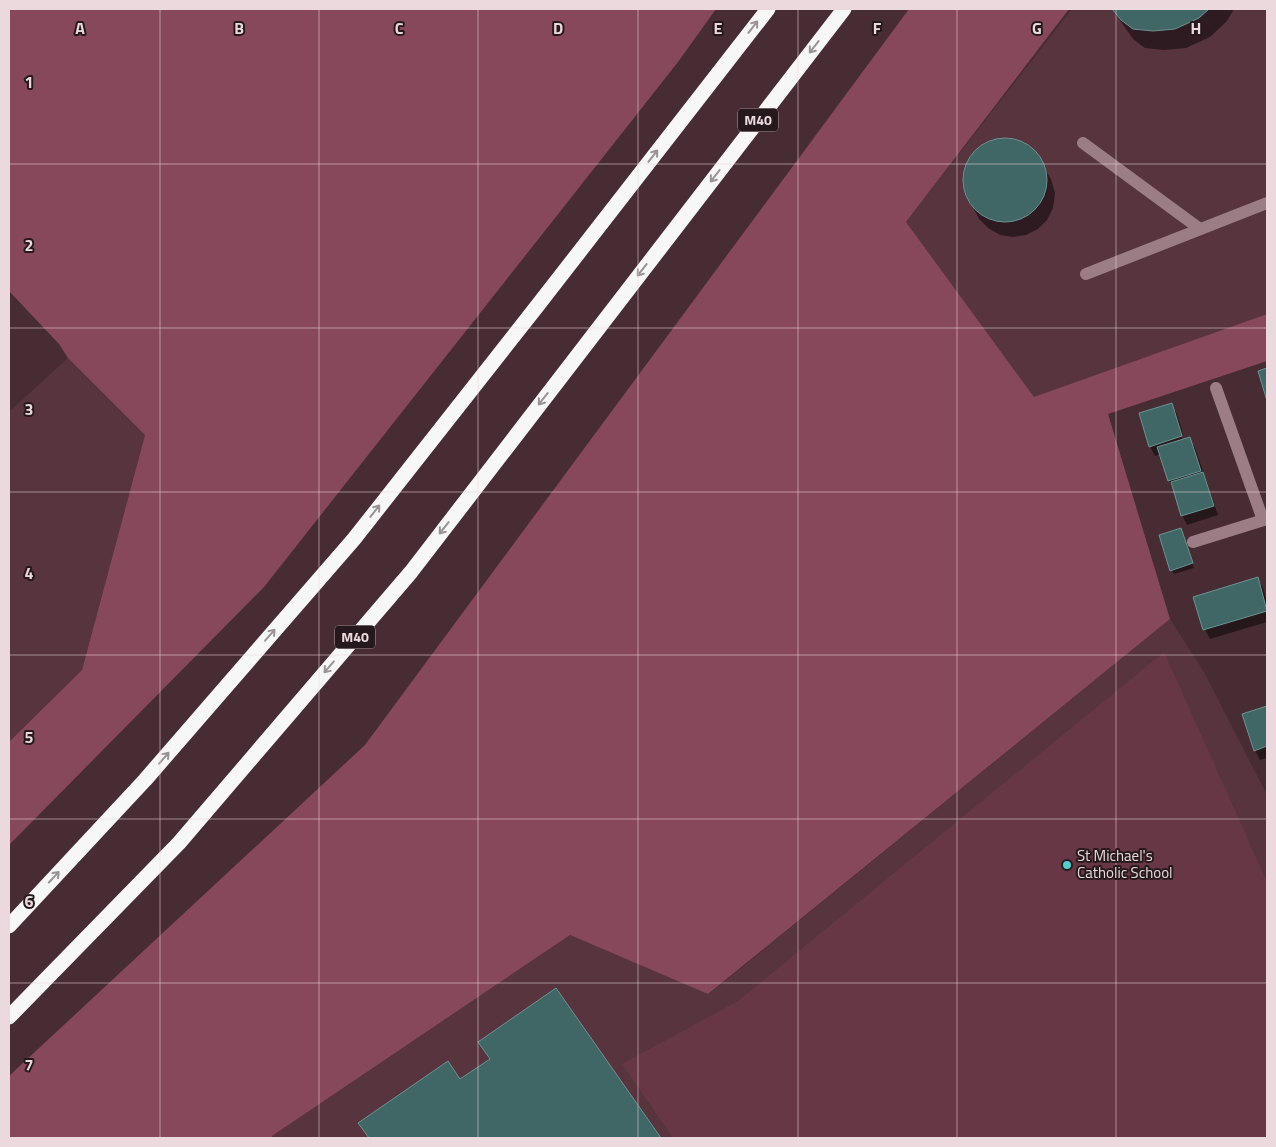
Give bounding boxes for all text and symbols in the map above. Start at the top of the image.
text: A [75,16,85,40]
text: B [234,16,244,40]
text: C [395,16,404,40]
text: D [553,16,563,40]
text: E [714,16,723,40]
text: F [873,16,882,40]
text: G [1032,16,1042,40]
text: H [1191,16,1201,40]
one-way arrow [748,21,759,34]
one-way arrow [809,40,819,54]
text: 1 [25,70,33,94]
road number: M40 [738,108,778,132]
one-way arrow [648,149,659,162]
one-way arrow [710,169,720,183]
text: 2 [25,233,33,257]
one-way arrow [637,264,648,277]
one-way arrow [538,392,549,405]
text: 3 [25,397,33,421]
one-way arrow [370,505,381,518]
one-way arrow [439,521,449,535]
text: 4 [25,561,34,585]
road number: M40 [335,626,375,649]
one-way arrow [265,629,276,642]
one-way arrow [324,660,335,673]
text: 5 [25,725,34,749]
one-way arrow [159,752,170,765]
place label: St Michael's Catholic School [1077,844,1173,884]
marker: St Michael's Catholic School [1061,859,1073,871]
one-way arrow [48,871,60,884]
text: 6 [25,889,34,913]
text: 7 [25,1053,33,1077]

